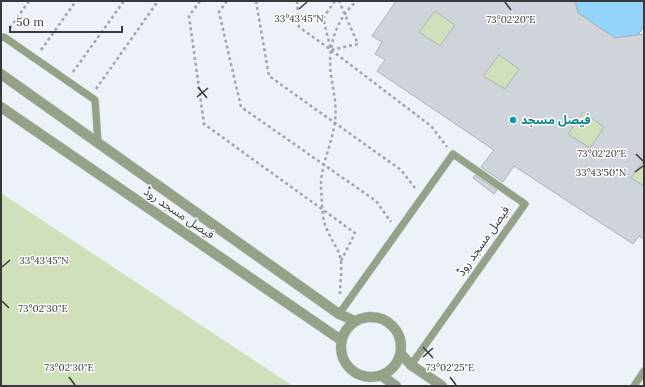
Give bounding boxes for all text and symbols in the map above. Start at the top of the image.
scale bar [10,8,122,34]
text: 33°43'45"N [274,12,324,25]
text: 73°02'20"E [486,13,536,26]
text: 50 m [16,14,44,29]
place label: فیصل مسجد [521,112,591,127]
marker: فیصل مسجد [508,115,518,125]
text: 73°02'20"E [577,147,627,160]
text: 33°43'50"N [576,166,627,179]
street label: فیصل مسجد روڈ [141,183,218,242]
street label: فیصل مسجد روڈ [453,203,512,279]
text: 33°43'45"N [19,254,69,267]
text: 73°02'30"E [18,302,68,315]
text: 73°02'30"E [44,361,94,374]
text: 73°02'25"E [426,361,474,374]

